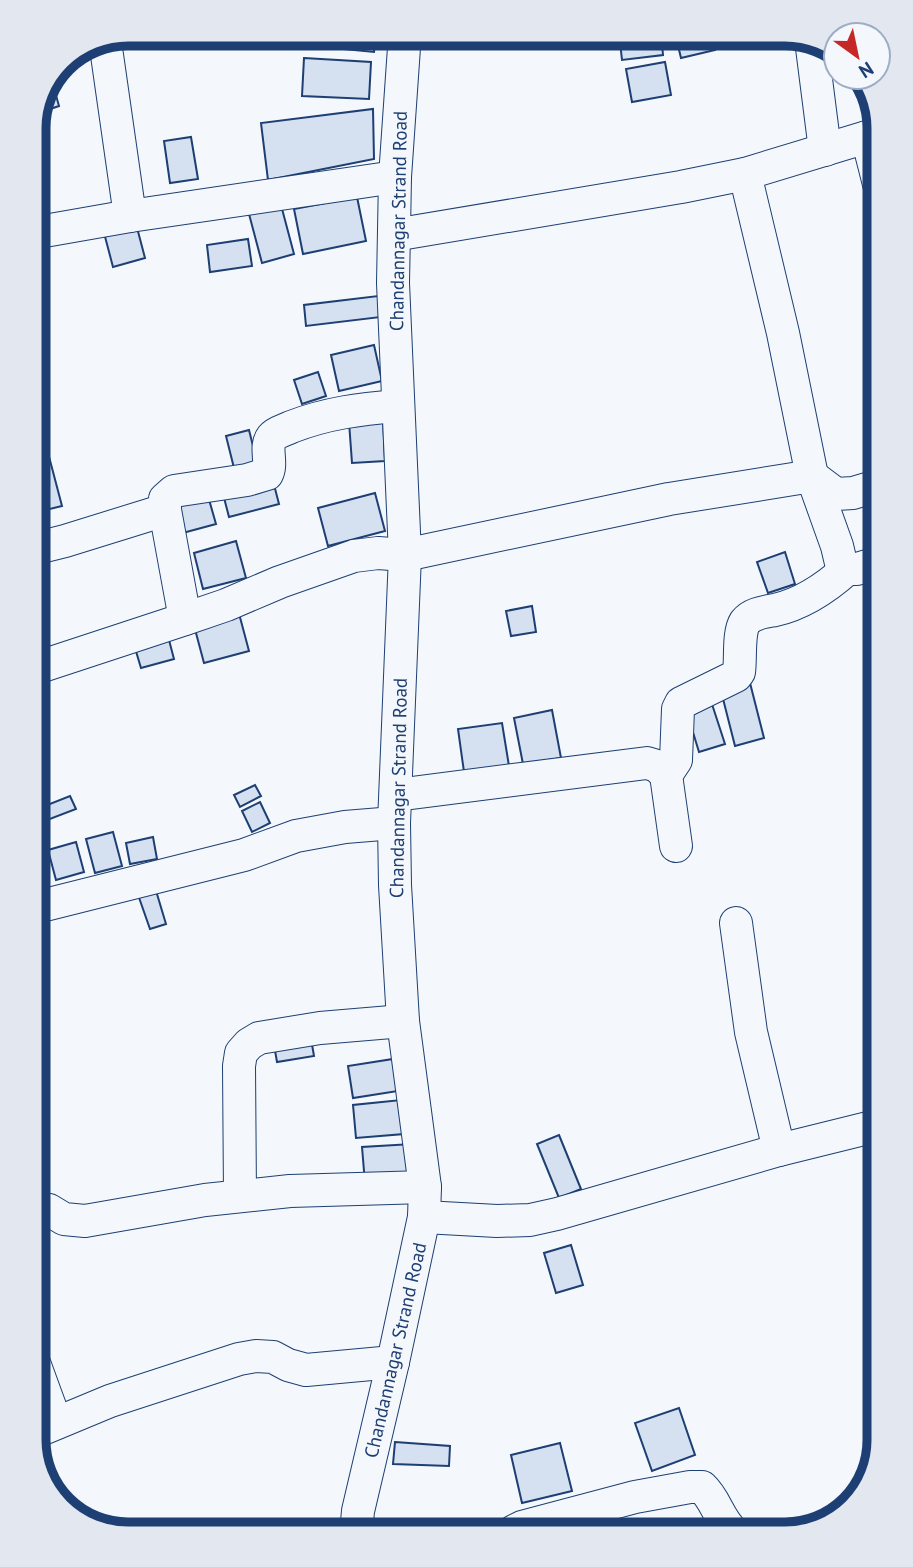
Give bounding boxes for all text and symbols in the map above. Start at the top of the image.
north arrow [822,21,892,91]
text: N [854,57,878,84]
street label: Chandannagar Strand Road [384,111,412,331]
street label: Chandannagar Strand Road [384,678,412,898]
street label: Chandannagar Strand Road [359,1240,431,1460]

